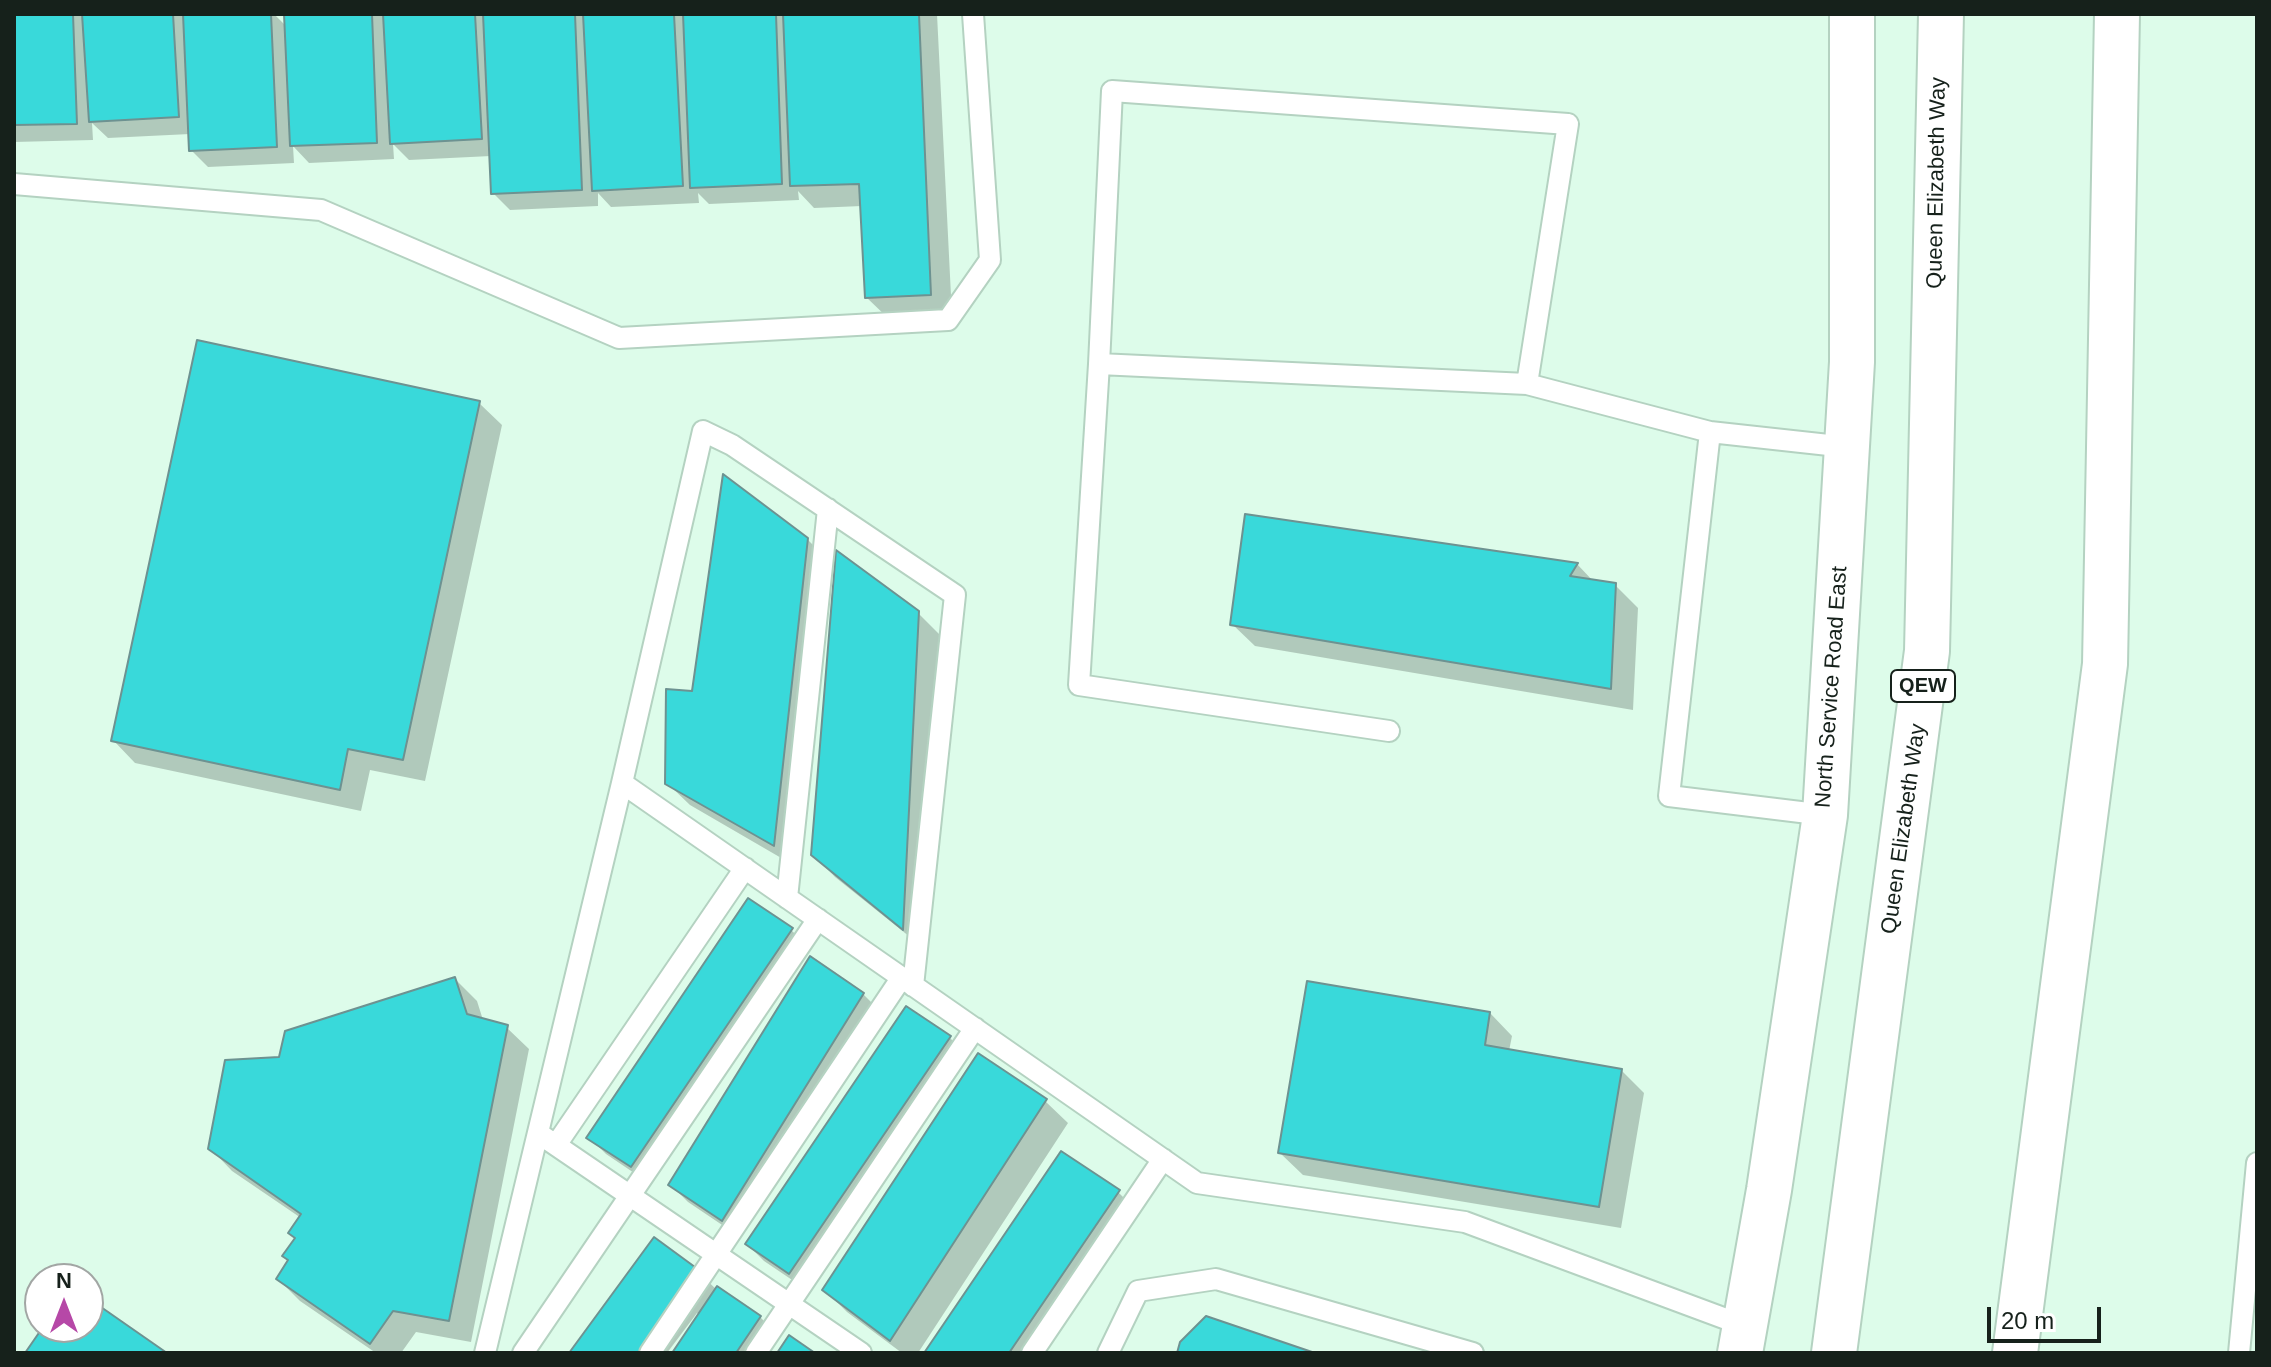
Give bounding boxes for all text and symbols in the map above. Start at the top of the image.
street label: Queen Elizabeth Way [1922,77,1952,289]
street label: North Service Road East [1810,565,1854,809]
road number: QEW [1891,670,1955,702]
street label: Queen Elizabeth Way [1876,722,1932,936]
north arrow [24,1263,104,1343]
text: N [56,1268,72,1293]
scale bar [1991,1291,2105,1341]
text: 20 m [2001,1307,2054,1334]

